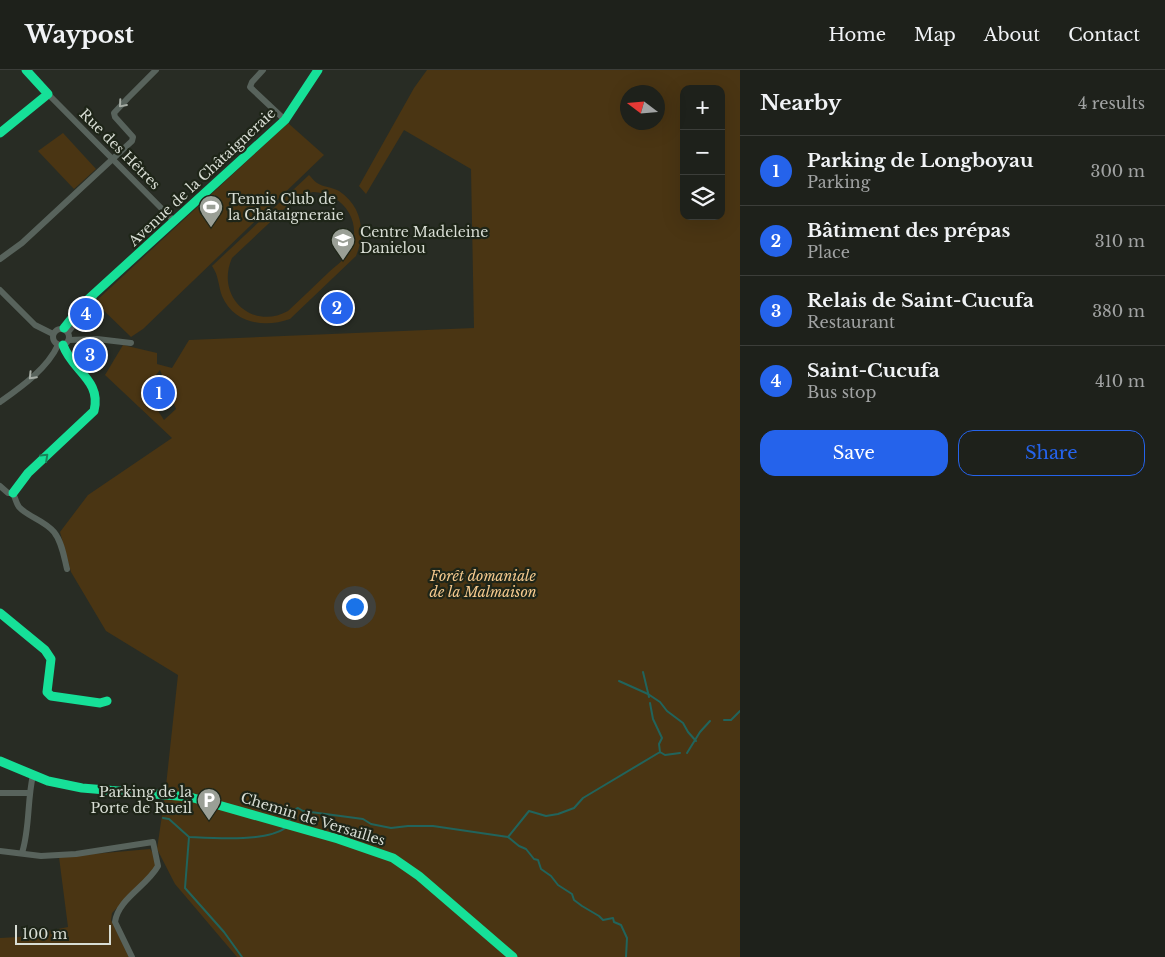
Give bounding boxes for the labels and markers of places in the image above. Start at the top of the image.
place label: Tennis Club de la Châtaigneraie [228,190,344,224]
sports icon: Tennis Club de la Châtaigneraie [198,194,224,228]
place label: Centre Madeleine Danielou [360,223,488,257]
school or university icon: Centre Madeleine Danielou [330,227,356,261]
pin: 2 [321,289,353,327]
pin: 4 [70,295,102,333]
pin: 3 [74,336,106,374]
pin: 1 [143,374,175,412]
place label: Parking de la Porte de Rueil [90,783,192,817]
parking icon: Parking de la Porte de Rueil [196,787,222,821]

